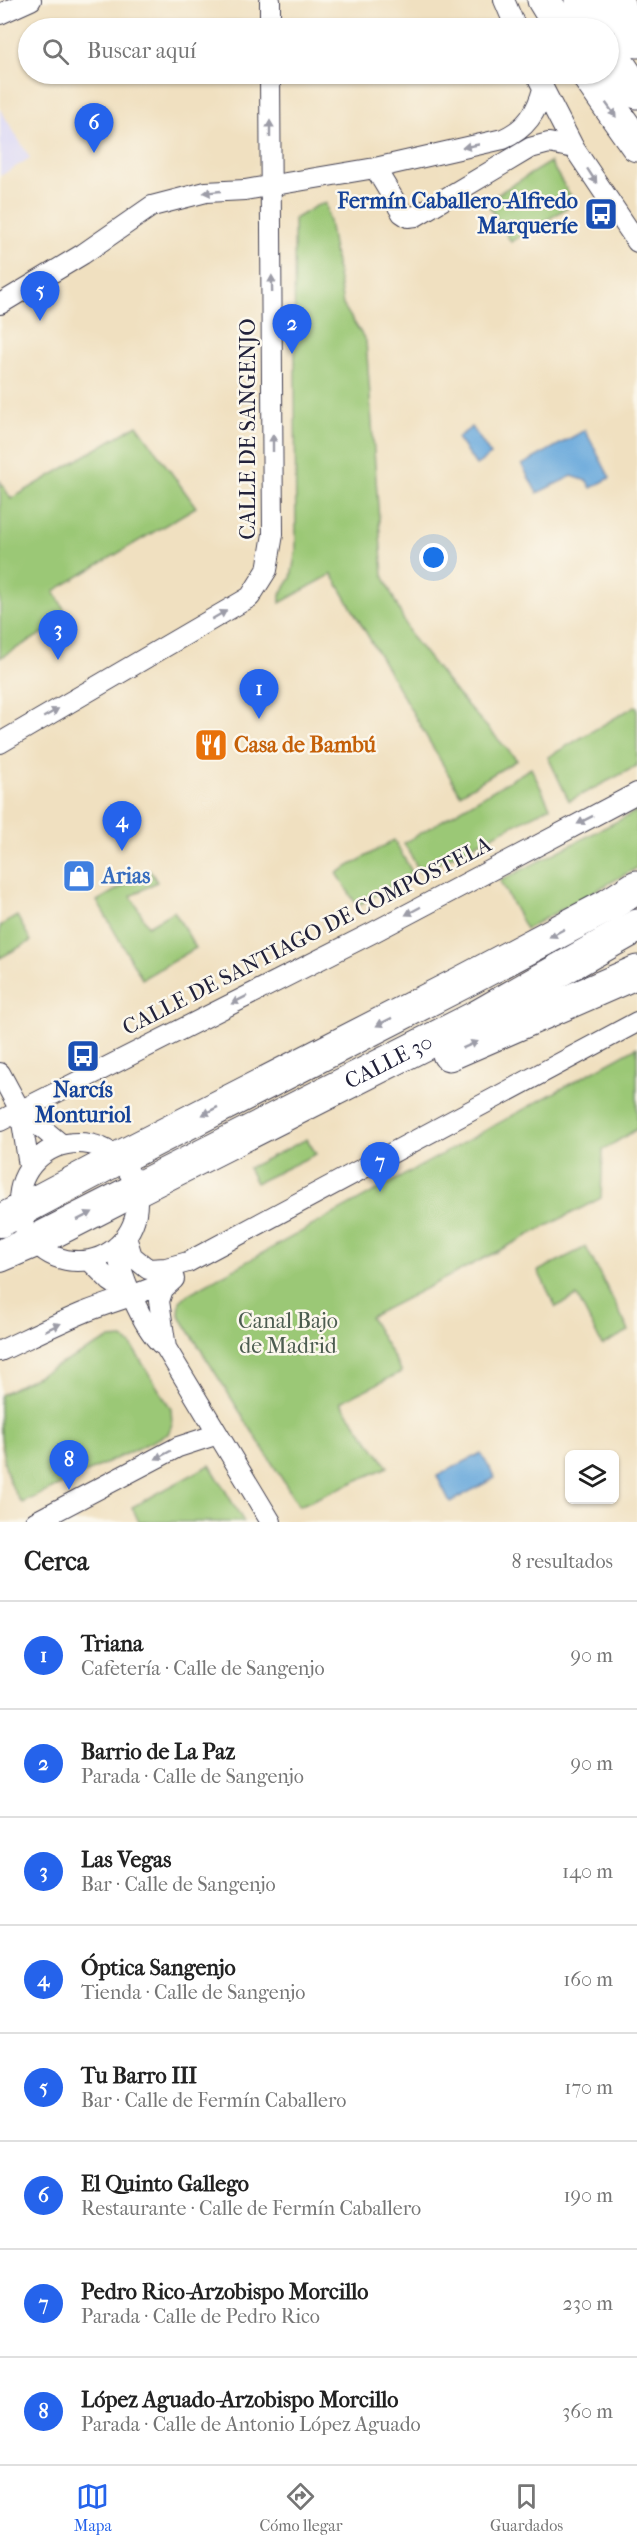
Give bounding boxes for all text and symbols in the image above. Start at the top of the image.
search box [18,18,619,84]
icon: search [39,35,72,68]
text: Buscar aquí [87,38,196,64]
one-way arrow [605,102,617,117]
pin: 6 [74,104,113,153]
one-way arrow [265,120,275,139]
one-way arrow [461,142,480,151]
one-way arrow [587,168,598,184]
one-way arrow [202,187,221,197]
place label: Fermín Caballero-Alfredo Marqueríe [336,188,578,239]
bus stop icon: Fermín Caballero-Alfredo Marqueríe [583,196,619,232]
pin: 5 [20,272,60,321]
one-way arrow [267,274,276,293]
pin: 2 [272,304,312,354]
street label: CALLE DE SANGENJO [235,318,261,540]
one-way arrow [268,434,278,453]
your location [419,543,448,572]
pin: 3 [38,610,78,660]
one-way arrow [211,610,227,621]
pin: 1 [240,670,278,719]
one-way arrow [42,708,59,718]
restaurant icon: Casa de Bambú [193,727,229,763]
place label: Casa de Bambú [234,732,377,758]
pin: 4 [102,802,142,851]
one-way arrow [576,815,593,825]
street label: CALLE DE SANTIAGO DE COMPOSTELA [118,831,496,1041]
shop icon: Arias [61,858,97,894]
place label: Arias [100,863,150,889]
one-way arrow [404,907,421,916]
one-way arrow [548,928,565,938]
one-way arrow [230,995,247,1005]
one-way arrow [375,1018,392,1027]
street label: CALLE 30 [340,1029,437,1095]
bus stop icon: Narcís Monturiol [65,1038,101,1074]
one-way arrow [462,1040,479,1049]
place label: Narcís Monturiol [34,1077,132,1128]
one-way arrow [201,1105,219,1115]
pin: 7 [360,1142,400,1192]
one-way arrow [76,1211,94,1221]
park label: Canal Bajo de Madrid [238,1308,338,1359]
one-way arrow [45,1322,62,1331]
pin: 8 [50,1440,88,1490]
one-way arrow [155,1450,172,1460]
map controls [565,1450,619,1504]
button: layers [565,1450,619,1504]
text: Cerca [24,1546,89,1577]
text: 8 resultados [511,1550,613,1573]
text: Triana [81,1631,143,1657]
text: 1 [40,1644,47,1667]
text: 90 m [571,1644,613,1667]
text: Cafetería · Calle de Sangenjo [81,1657,325,1680]
text: Barrio de La Paz [81,1739,235,1765]
text: 2 [38,1752,49,1775]
text: 90 m [571,1752,613,1775]
text: Parada · Calle de Sangenjo [81,1765,304,1788]
text: Las Vegas [81,1847,171,1873]
text: 3 [39,1860,48,1883]
text: 140 m [562,1860,613,1883]
text: Bar · Calle de Sangenjo [81,1873,276,1896]
text: Óptica Sangenjo [81,1955,236,1981]
text: 4 [38,1968,49,1991]
text: 160 m [563,1968,613,1991]
text: Tienda · Calle de Sangenjo [81,1981,305,2004]
text: Tu Barro III [81,2063,197,2089]
text: 5 [39,2076,48,2099]
text: 170 m [564,2076,613,2099]
text: Bar · Calle de Fermín Caballero [81,2089,347,2112]
text: El Quinto Gallego [81,2171,249,2197]
text: 6 [38,2184,49,2207]
text: 190 m [563,2184,613,2207]
text: Restaurante · Calle de Fermín Caballero [81,2197,421,2220]
text: Pedro Rico-Arzobispo Morcillo [81,2279,368,2305]
text: 7 [39,2292,48,2315]
text: 230 m [563,2292,613,2315]
text: Parada · Calle de Pedro Rico [81,2305,320,2328]
text: López Aguado-Arzobispo Morcillo [81,2387,398,2413]
text: 8 [38,2400,49,2423]
text: 360 m [562,2400,613,2423]
text: Parada · Calle de Antonio López Aguado [81,2413,421,2436]
tab: Mapa [74,2480,112,2535]
tab: Cómo llegar [259,2480,342,2535]
tab: Guardados [490,2480,563,2535]

